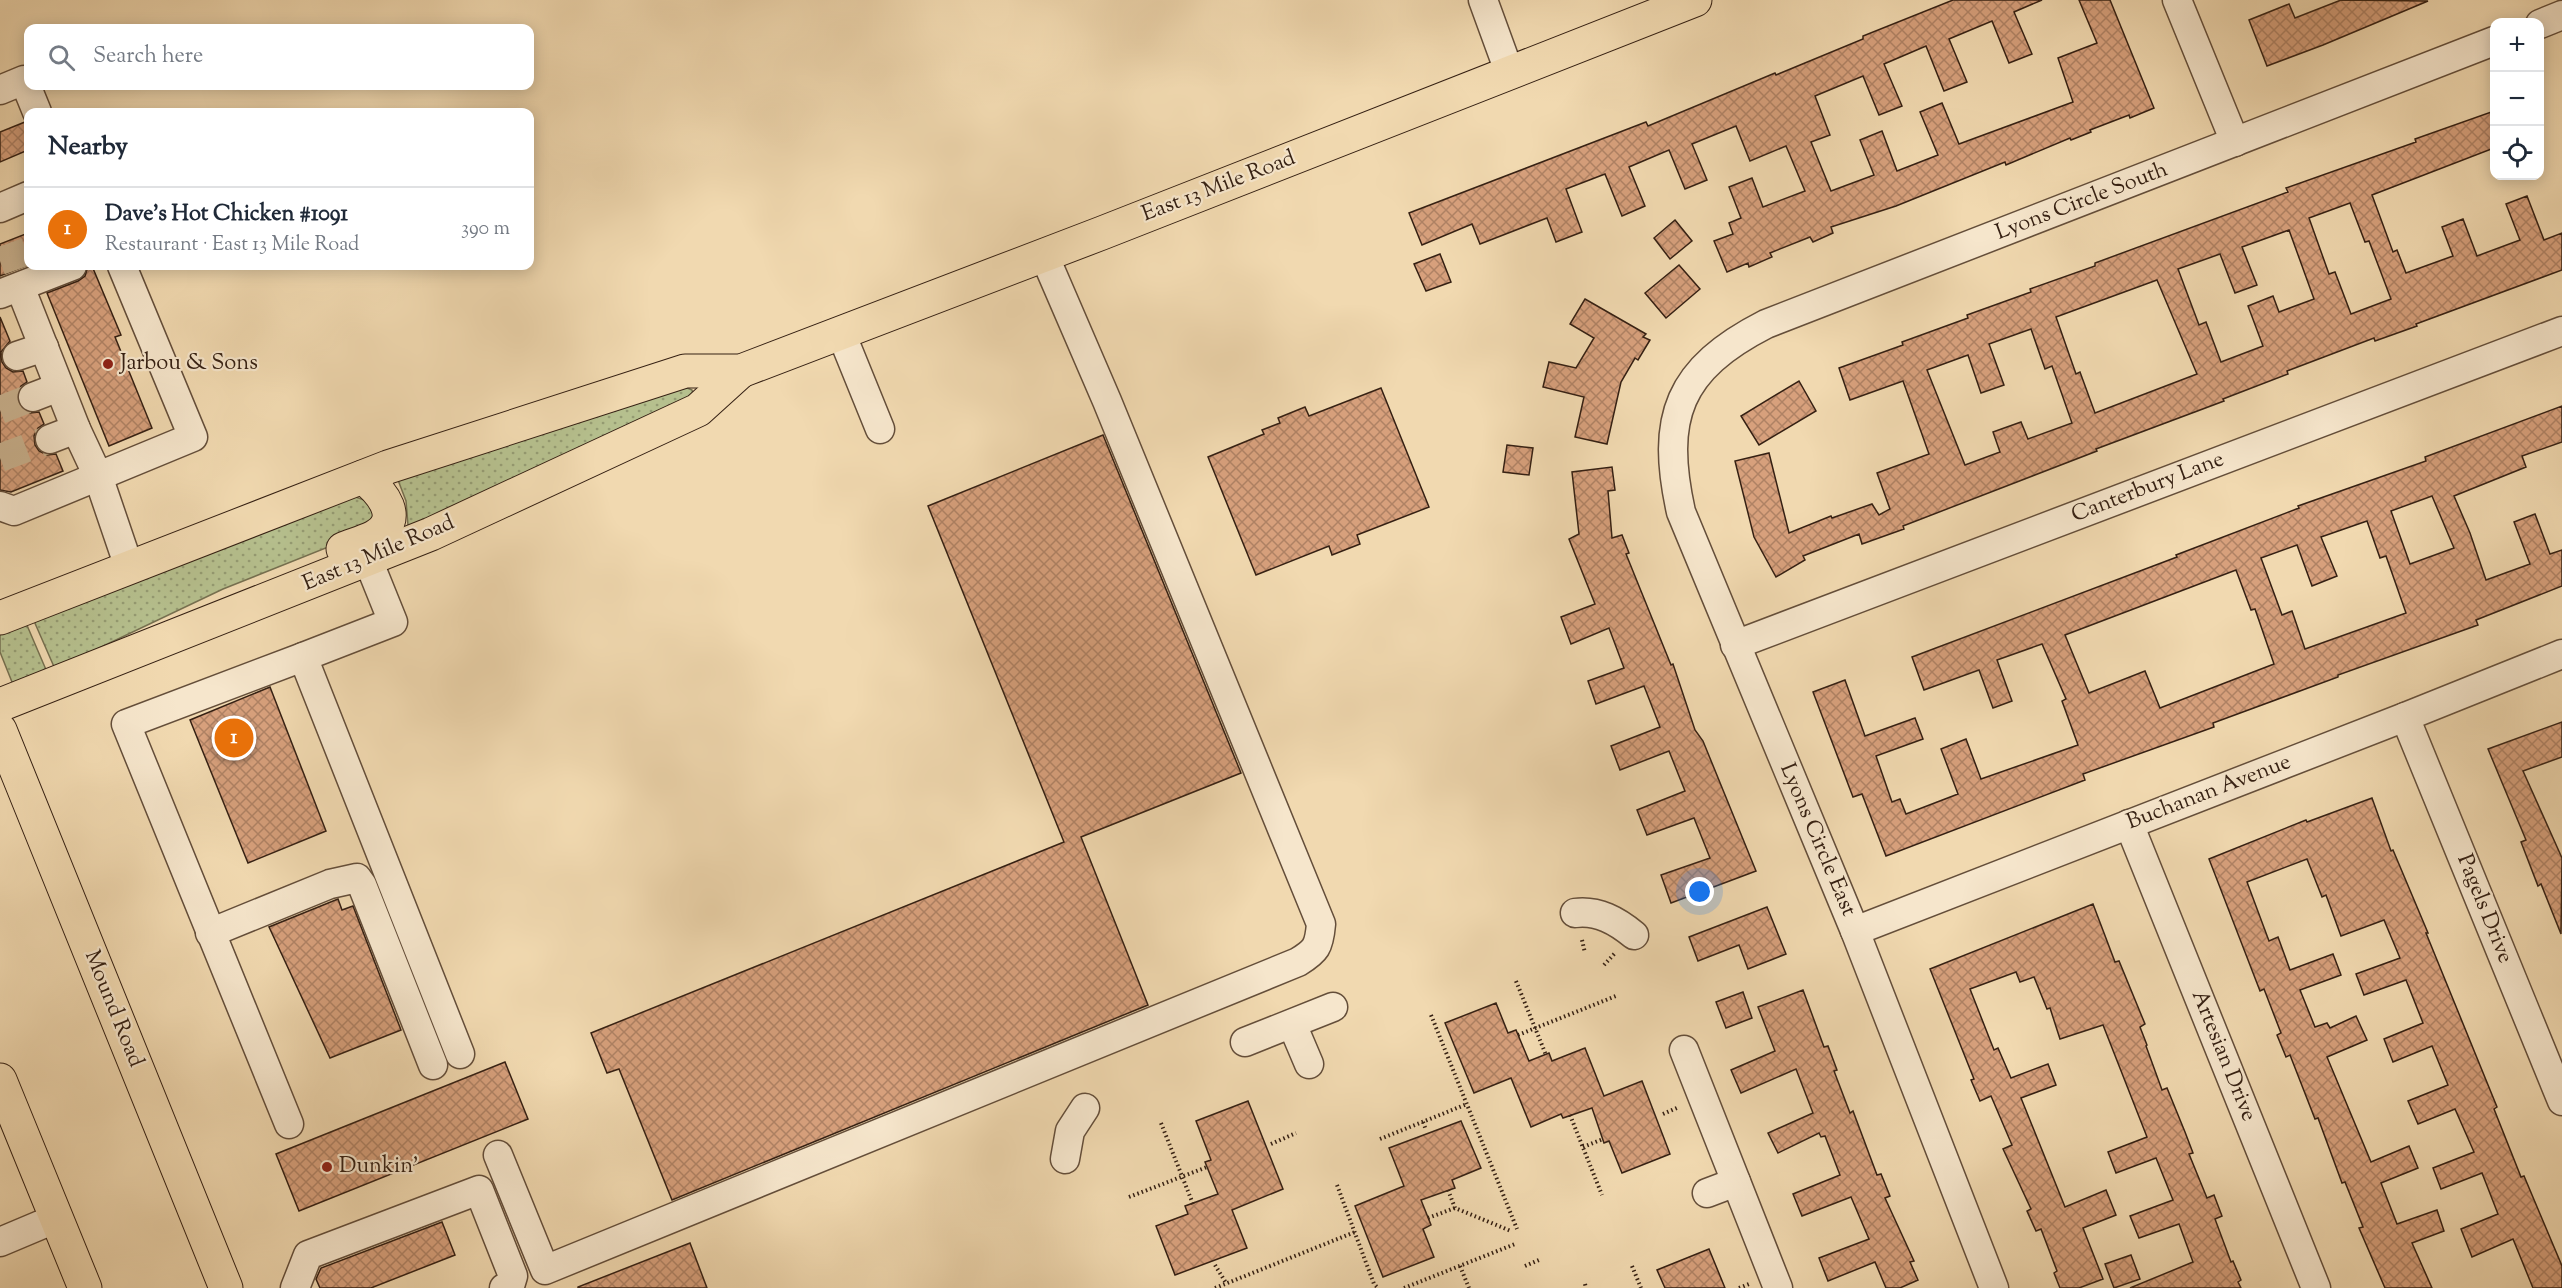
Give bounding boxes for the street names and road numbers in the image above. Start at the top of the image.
street label: East 13 Mile Road [1138,143,1300,231]
street label: Lyons Circle South [1991,154,2173,250]
street label: Canterbury Lane [2067,444,2229,532]
street label: East 13 Mile Road [298,508,460,600]
street label: Buchanan Avenue [2122,747,2296,839]
street label: Lyons Circle East [1770,758,1864,922]
street label: Pagels Drive [2448,850,2520,968]
street label: Mound Road [75,946,151,1072]
street label: Artesian Drive [2182,986,2264,1126]

